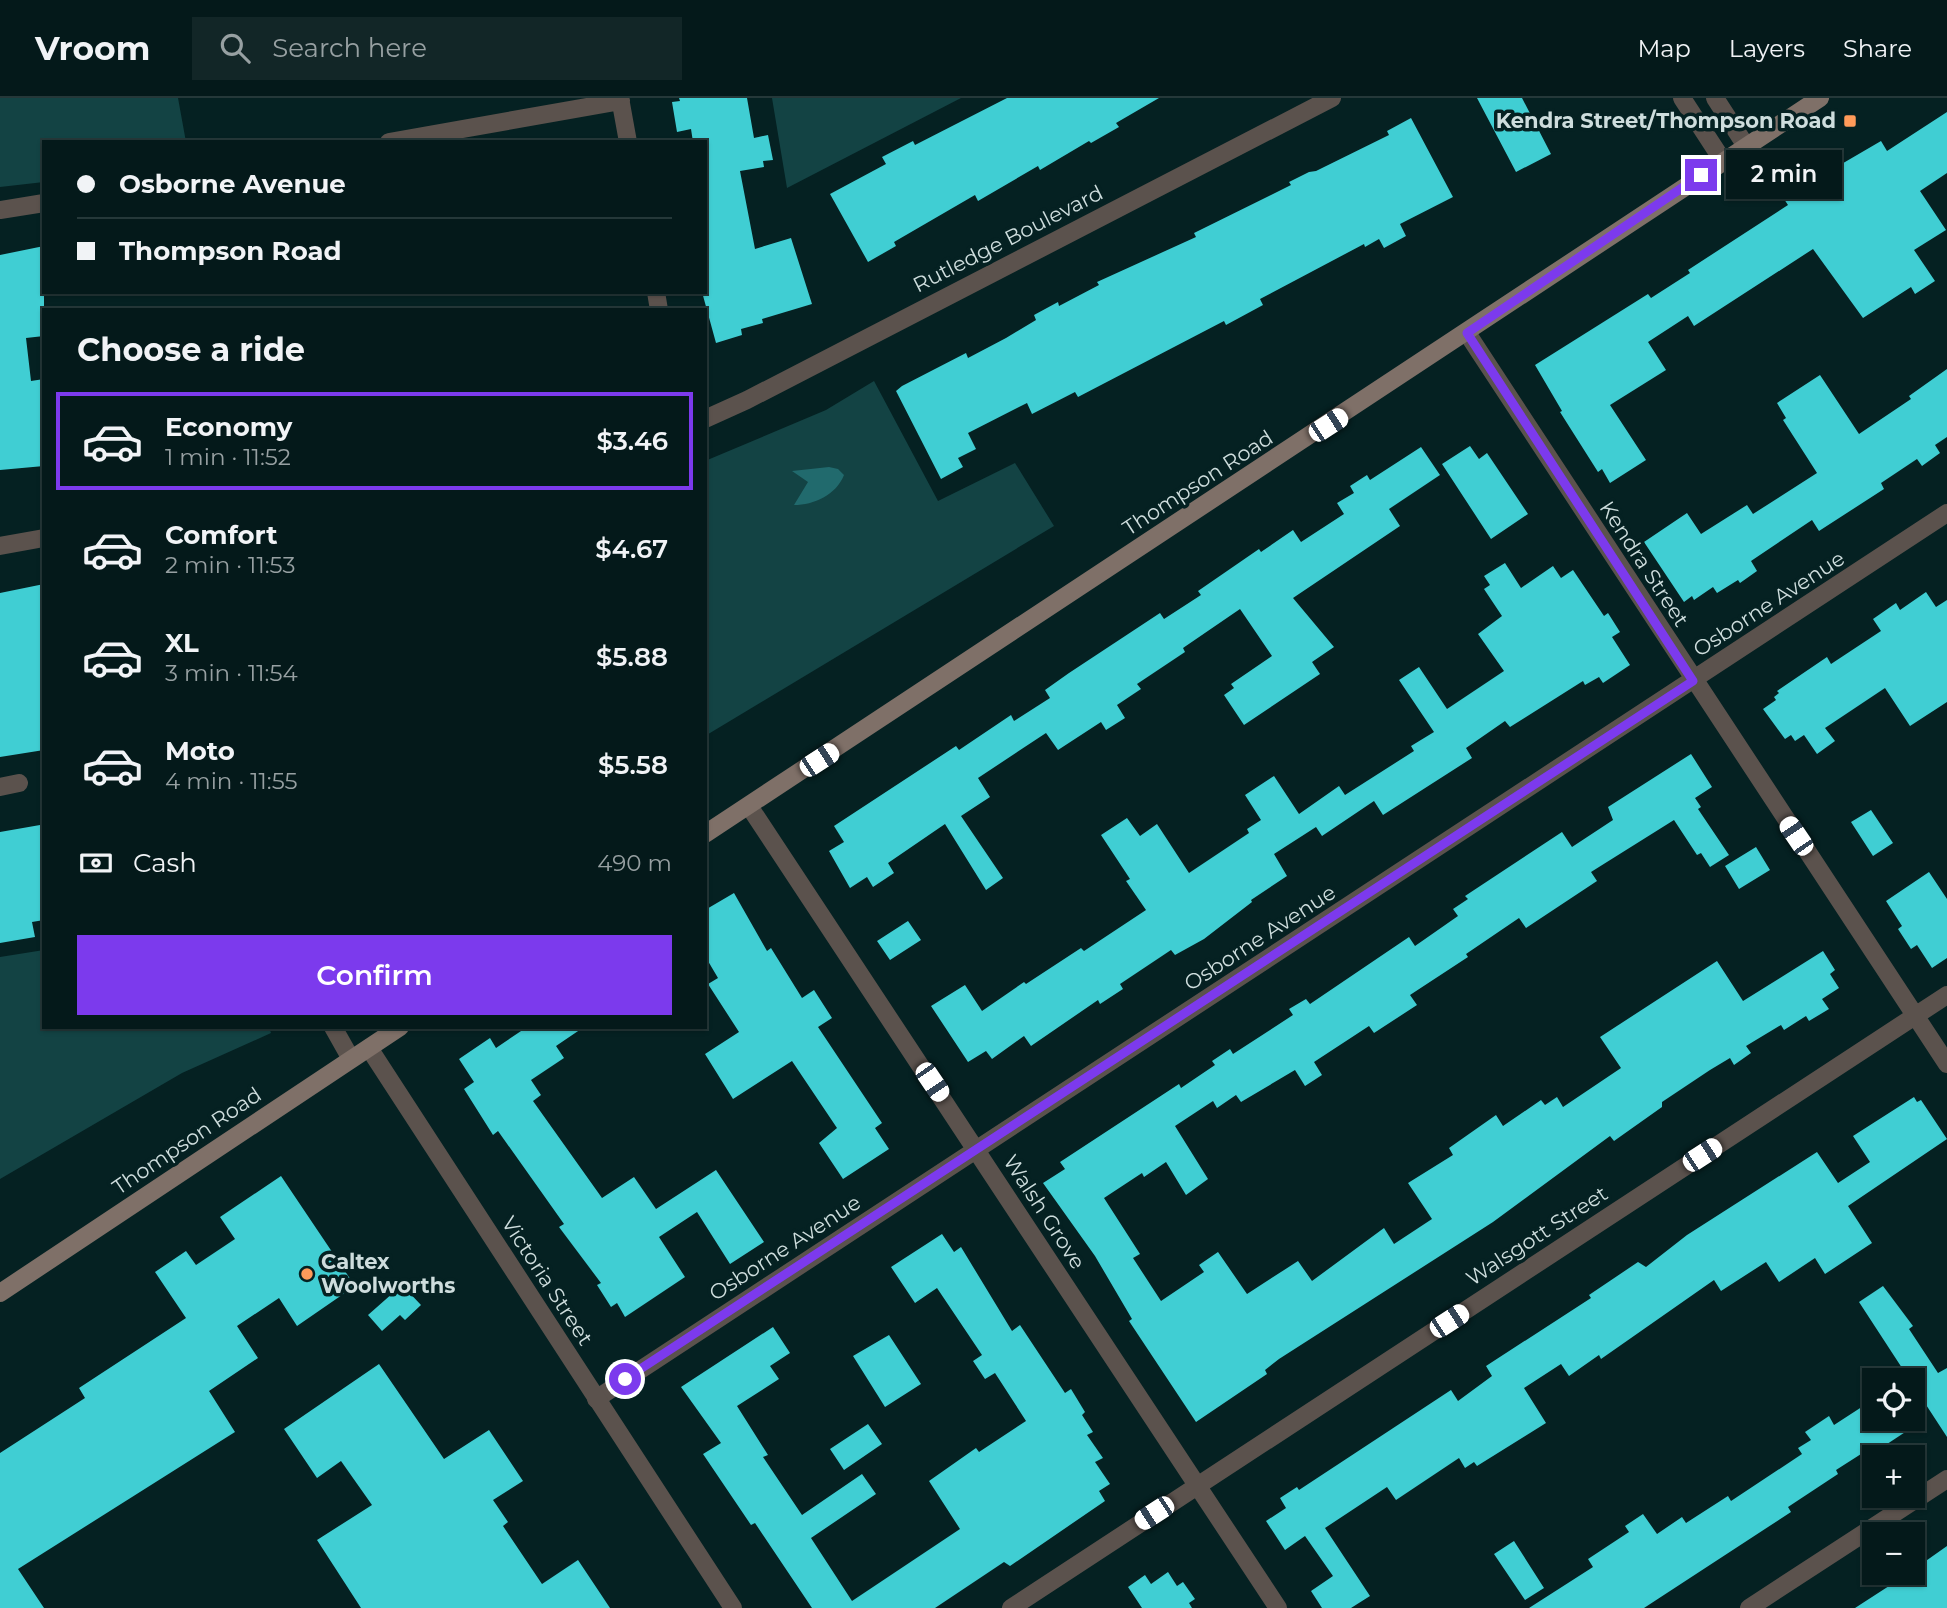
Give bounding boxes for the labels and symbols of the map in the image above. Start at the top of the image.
place label: Kendra Street/Thompson Road [1496,108,1836,133]
marker: Kendra Street/Thompson Road [1842,113,1858,129]
callout: 2 min [1726,150,1841,200]
route end [1685,159,1717,191]
street label: Rutledge Boulevard [909,180,1107,297]
car [1305,405,1352,445]
street label: Thompson Road [1118,425,1277,540]
street label: Kendra Street [1595,496,1694,631]
street label: Osborne Avenue [1688,545,1849,662]
car [796,740,843,780]
car [1776,813,1817,859]
street label: Osborne Avenue [1179,879,1340,996]
car [912,1059,953,1105]
street label: Thompson Road [108,1082,266,1200]
car [1679,1135,1726,1175]
street label: Walsh Grove [998,1150,1091,1274]
street label: Walsgott Street [1461,1180,1612,1291]
street label: Osborne Avenue [704,1189,865,1306]
street label: Victoria Street [497,1212,598,1350]
place label: Caltex Woolworths [321,1249,455,1298]
marker: Caltex Woolworths [299,1266,315,1282]
car [1426,1301,1473,1341]
route start [609,1363,641,1395]
car [1131,1493,1178,1533]

